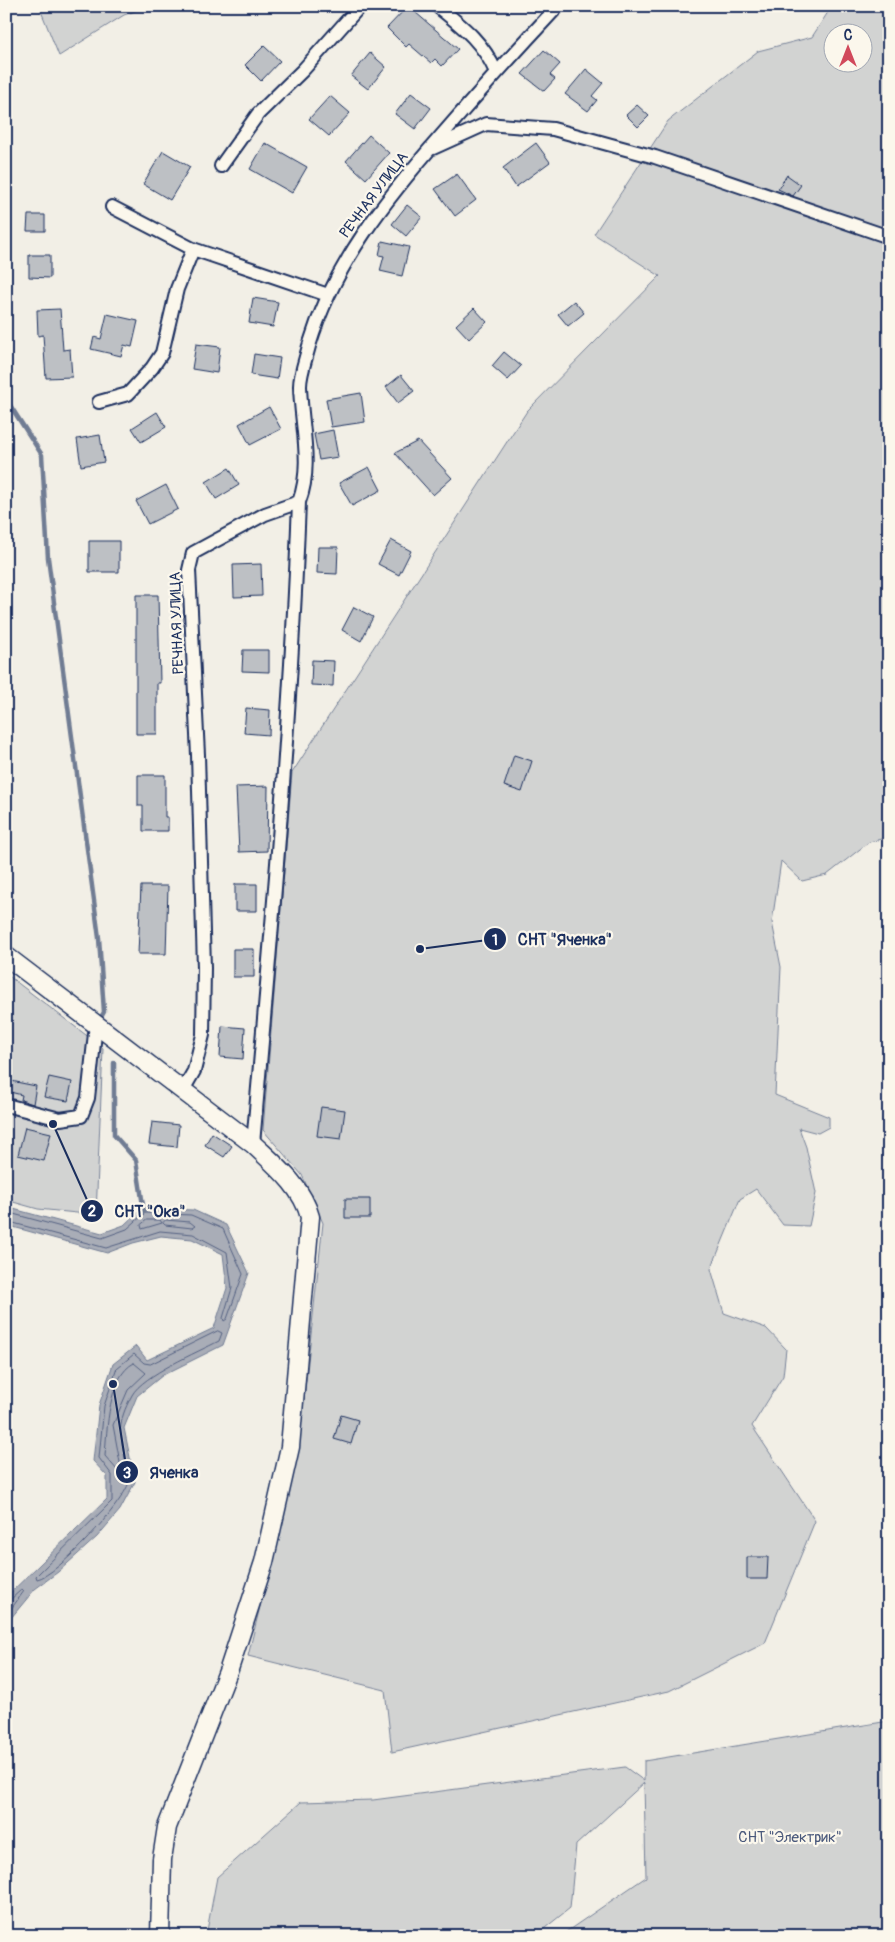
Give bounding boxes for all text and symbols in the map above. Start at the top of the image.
north arrow [822,22,872,72]
text: С [844,27,853,44]
street label: РЕЧНАЯ УЛИЦА [335,148,413,242]
street label: РЕЧНАЯ УЛИЦА [166,571,188,675]
callout: СНТ "Яченка" [483,924,622,955]
text: СНТ "Яченка" [518,930,612,950]
text: 1 [492,931,498,950]
callout: СНТ "Ока" [80,1196,196,1227]
text: 2 [88,1202,96,1221]
text: СНТ "Ока" [114,1202,186,1222]
callout: Яченка [115,1457,209,1488]
text: Яченка [150,1463,199,1483]
text: 3 [123,1464,131,1483]
park label: СНТ "Электрик" [738,1828,842,1847]

